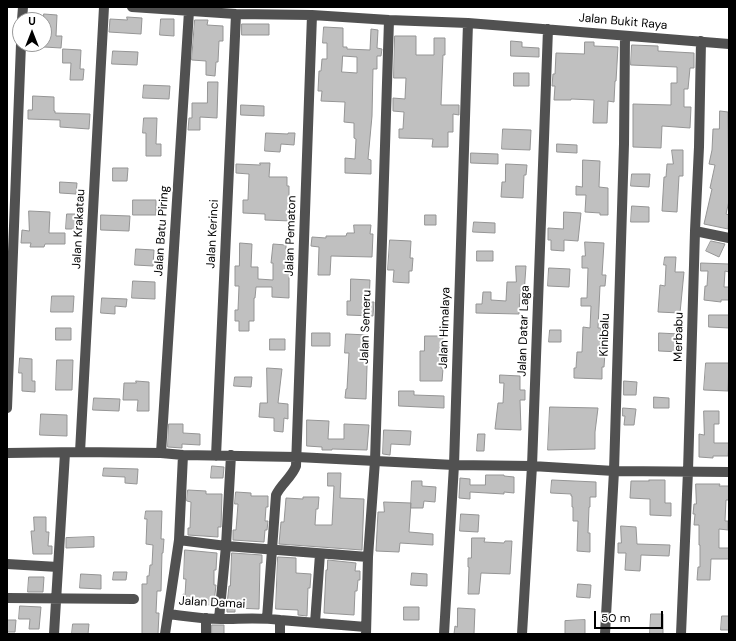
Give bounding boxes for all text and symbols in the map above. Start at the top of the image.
street label: Jalan Bukit Raya [578,11,668,33]
north arrow [12,12,52,52]
text: U [28,14,36,28]
street label: Jalan Batu Piring [152,185,172,277]
street label: Jalan Krakatau [70,189,88,269]
street label: Jalan Pematon [282,195,300,277]
street label: Jalan Kerinci [204,199,222,269]
street label: Jalan Datar Laga [515,285,533,377]
street label: Jalan Himalaya [436,287,454,369]
street label: Jalan Semeru [358,290,374,364]
street label: Merbabu [671,312,687,362]
street label: Kinibalu [597,313,613,357]
street label: Jalan Damai [178,594,246,612]
scale bar [596,603,665,629]
text: 50 m [601,610,630,626]

